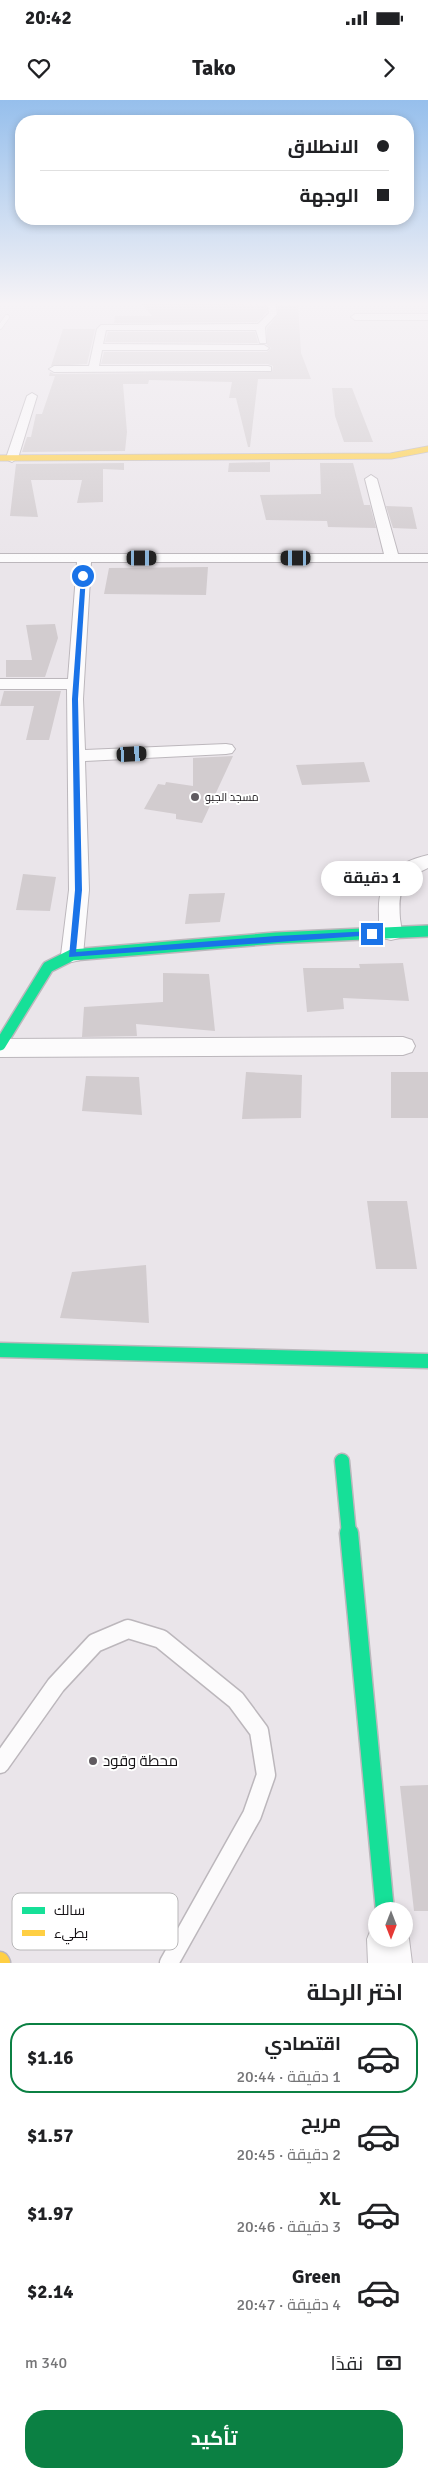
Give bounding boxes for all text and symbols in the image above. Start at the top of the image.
text: 20:42 [25,6,72,30]
icon: heart [25,54,53,82]
text: Tako [192,54,236,81]
icon: forward [375,54,403,82]
text: الانطلاق [288,135,359,159]
text: الوجهة [299,184,359,208]
car [127,551,157,566]
car [281,551,311,566]
route start [72,565,94,587]
car [116,746,147,762]
marker: مسجد الجبو [189,791,201,803]
place label: مسجد الجبو [205,791,259,804]
callout: 1 دقيقة [321,862,423,896]
text: 1 دقيقة [343,868,401,888]
route end [361,923,383,945]
place label: محطة وقود [103,1752,178,1770]
marker: محطة وقود [87,1755,99,1767]
legend [12,1893,178,1950]
text: سالك [54,1902,85,1919]
north arrow [368,1902,412,1948]
map controls [368,1902,413,1947]
text: بطيء [54,1925,88,1945]
text: اختر الرحلة [307,1979,403,2006]
text: اقتصادي [265,2032,341,2056]
icon: car [356,2036,401,2081]
text: $1.16 [27,2046,73,2070]
text: 1 دقيقة · 20:44 [236,2067,341,2087]
text: مريح [301,2110,341,2134]
icon: car [356,2114,401,2159]
text: $1.57 [27,2124,73,2148]
text: 2 دقيقة · 20:45 [236,2145,341,2165]
text: XL [319,2187,341,2211]
icon: car [356,2192,401,2237]
text: $1.97 [27,2202,73,2226]
text: 3 دقيقة · 20:46 [236,2217,341,2237]
text: Green [292,2265,341,2289]
icon: car [356,2270,401,2315]
text: $2.14 [27,2280,73,2304]
text: 4 دقيقة · 20:47 [236,2295,341,2315]
icon: cash [375,2349,403,2377]
text: نقدًا [331,2352,363,2376]
text: 340 m [25,2353,67,2373]
button: تأكيد [25,2410,403,2468]

